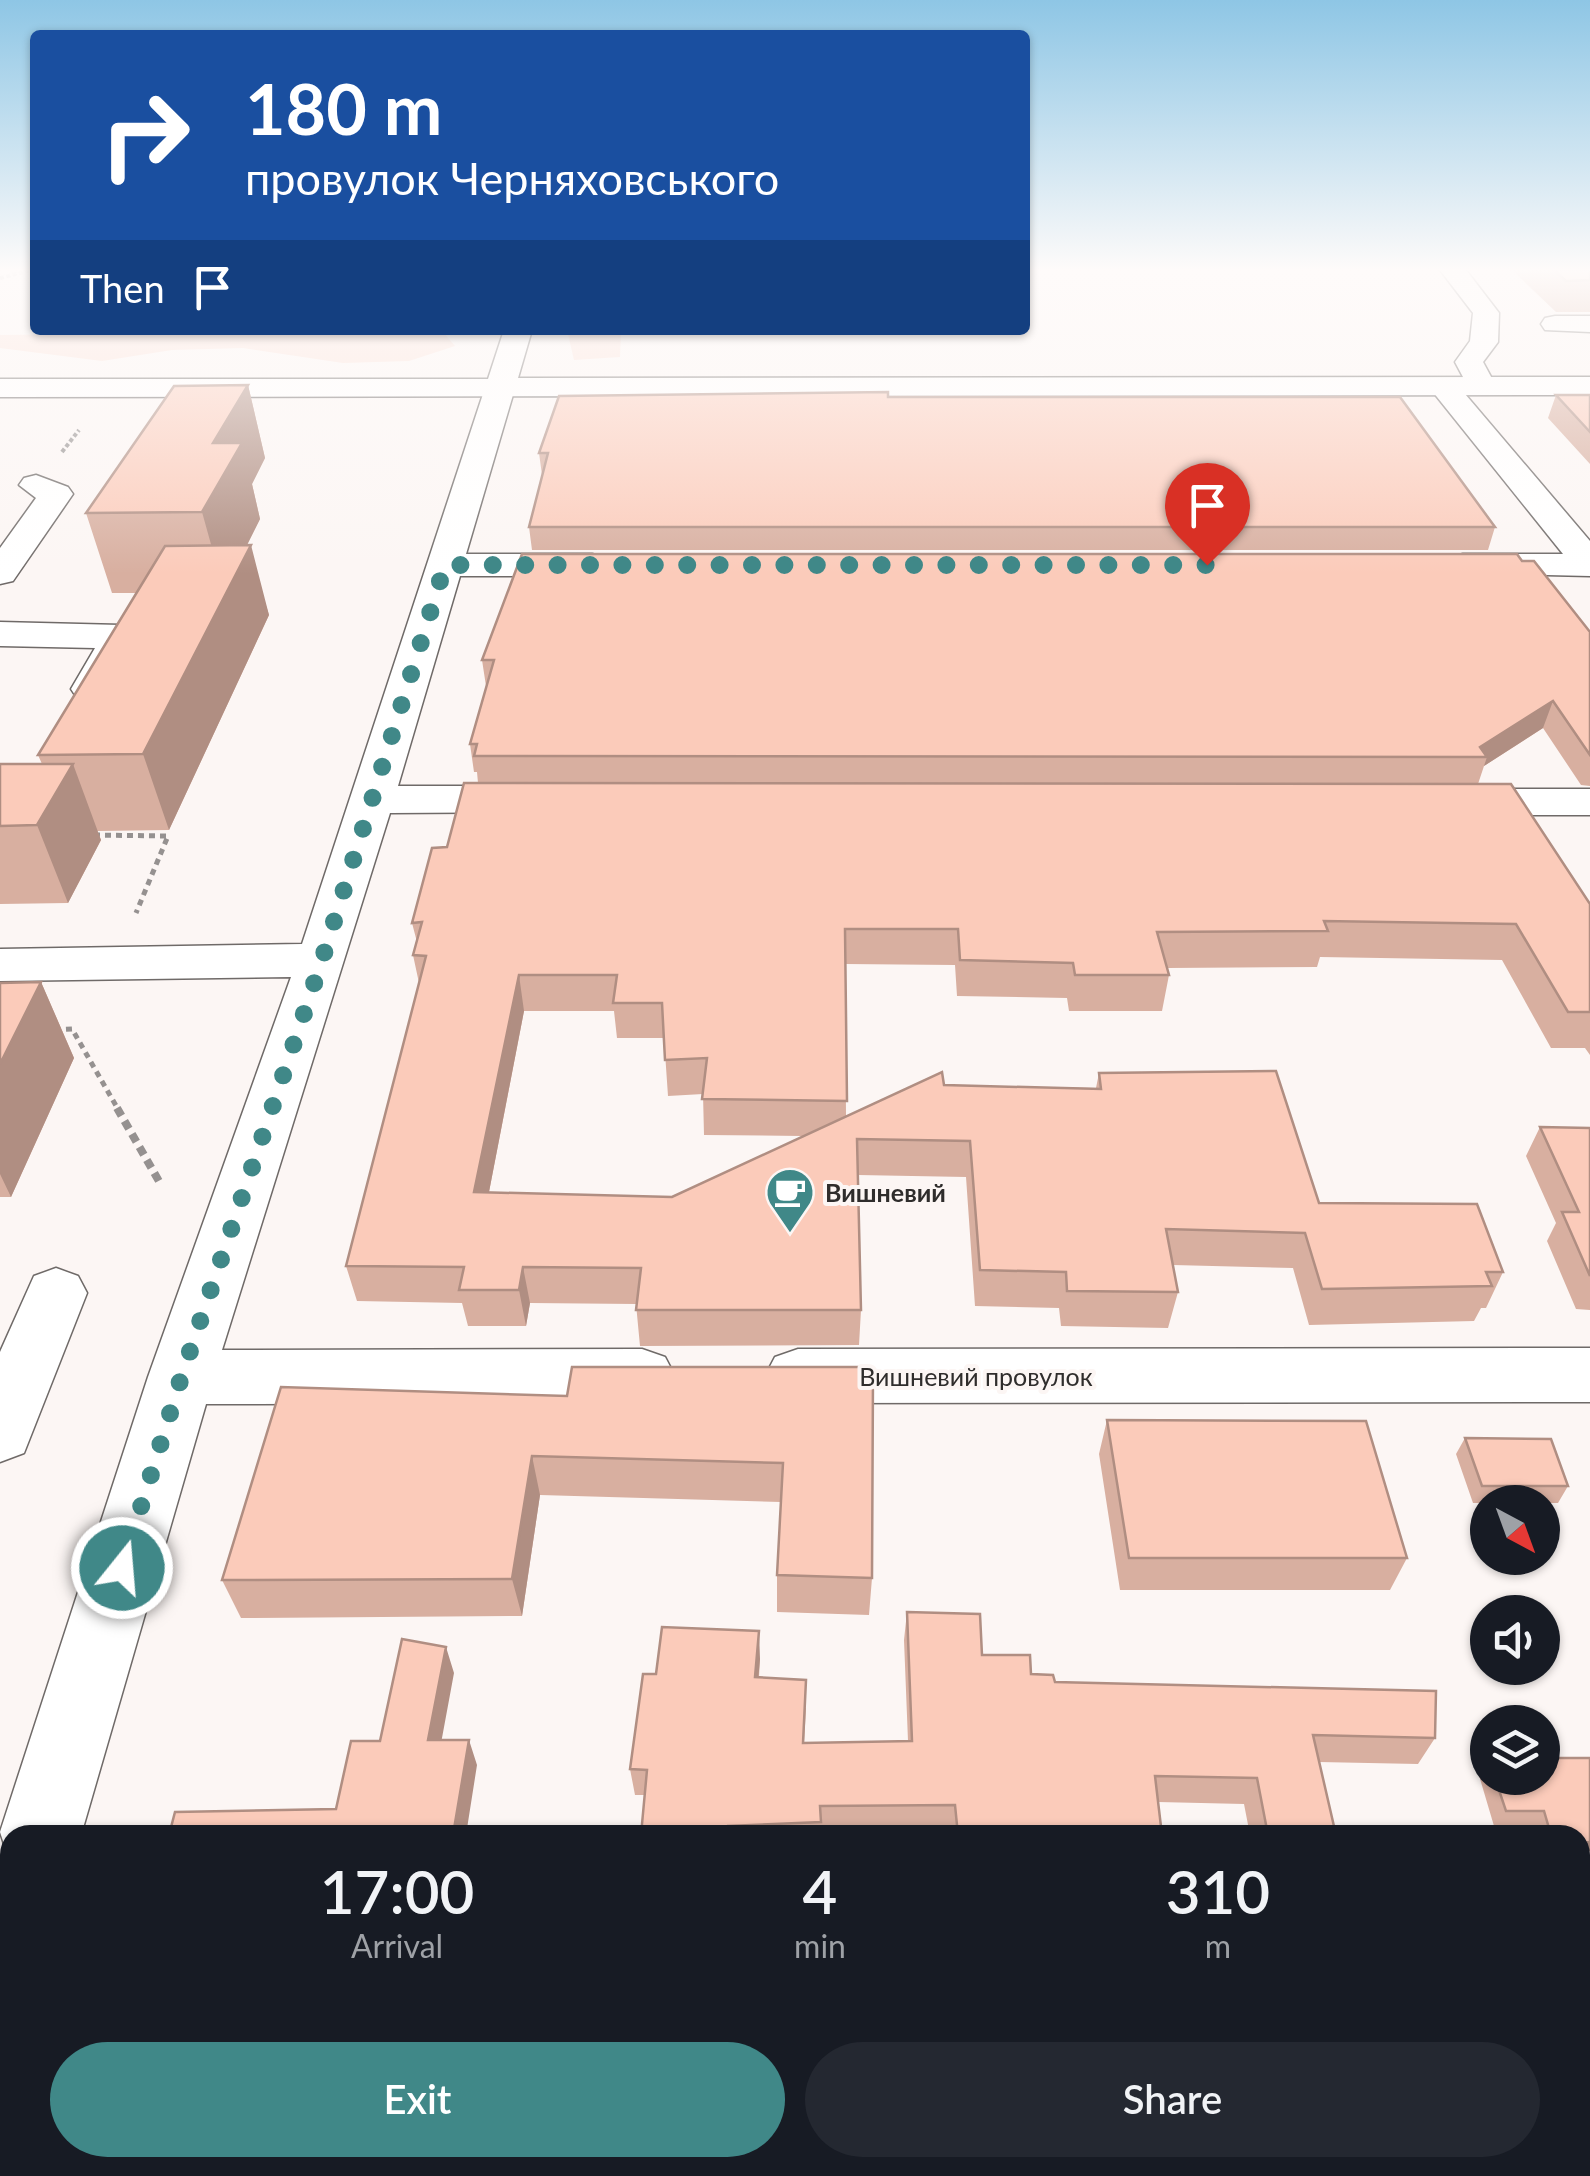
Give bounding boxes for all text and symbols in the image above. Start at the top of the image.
text: 180 m [245,66,442,150]
icon: right [80,70,210,200]
text: провулок Черняховського [245,151,779,205]
icon: arrive [185,260,240,315]
text: Then [80,265,165,311]
pin [1165,463,1250,566]
icon: arrive [1180,478,1235,533]
cafe icon: Вишневий [764,1166,816,1234]
place label: Вишневий [825,1177,946,1207]
street label: Вишневий провулок [859,1361,1093,1391]
north arrow [1470,1485,1560,1575]
map controls [1470,1485,1560,1795]
position arrow [70,1516,174,1620]
button: sound [1470,1595,1560,1685]
button: layers [1470,1705,1560,1795]
text: 17:00 [320,1855,474,1927]
text: 4 [803,1855,837,1927]
text: 310 [1166,1855,1270,1927]
text: Arrival [351,1926,443,1965]
text: min [794,1926,846,1965]
text: m [1205,1926,1231,1965]
button: Exit [50,2042,785,2157]
button: Share [805,2042,1540,2157]

